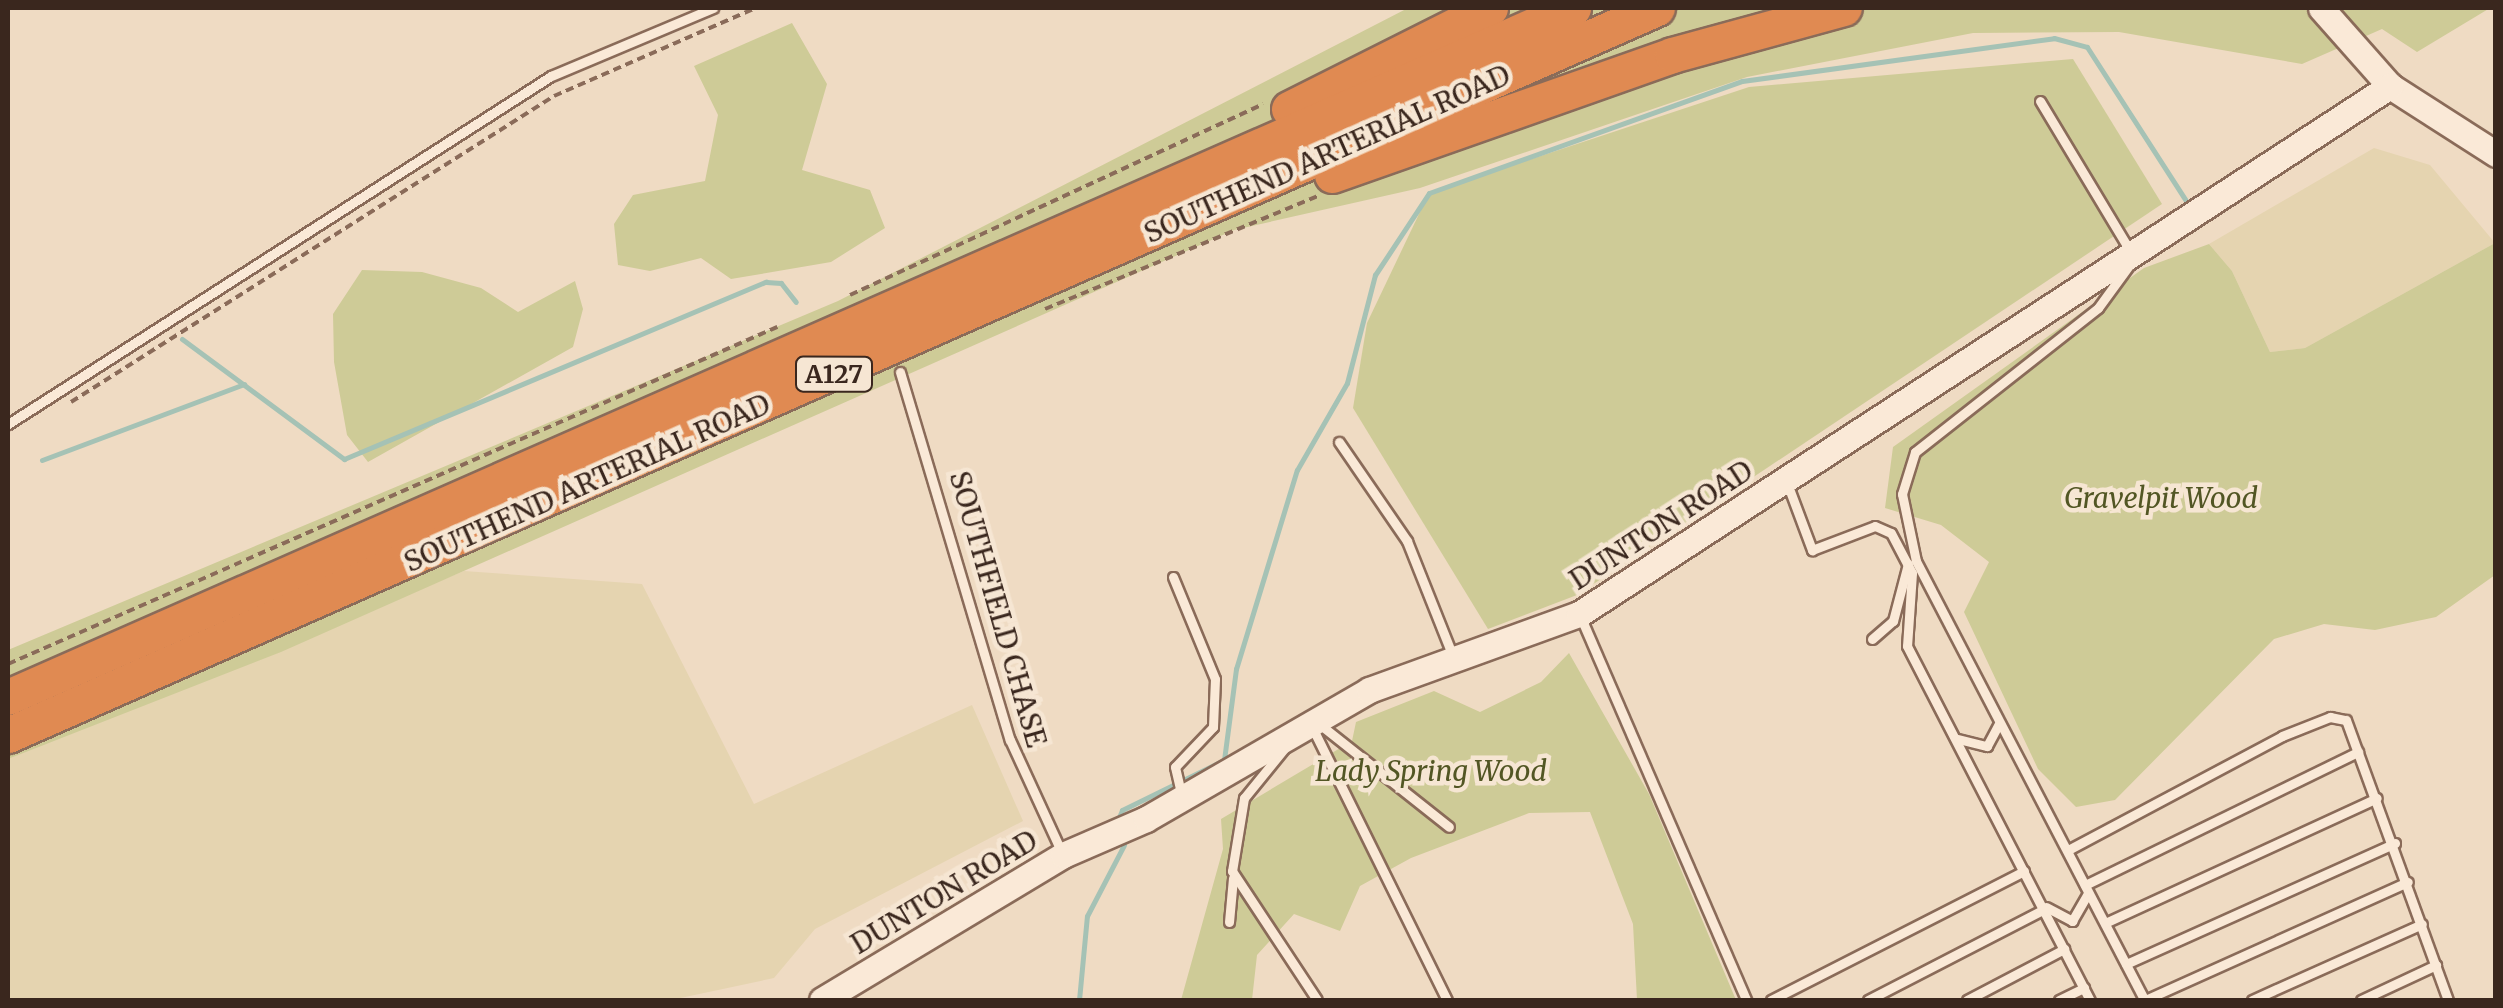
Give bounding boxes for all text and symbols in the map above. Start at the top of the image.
street label: SOUTHEND ARTERIAL ROAD [1139,58,1515,250]
road number: A127 [794,354,874,394]
street label: SOUTHEND ARTERIAL ROAD [399,387,775,579]
street label: DUNTON ROAD [1563,453,1759,597]
street label: SOUTHFIELD CHASE [943,467,1053,751]
park label: Gravelpit Wood [2064,481,2258,515]
park label: Lady Spring Wood [1315,754,1547,788]
street label: DUNTON ROAD [845,823,1043,961]

